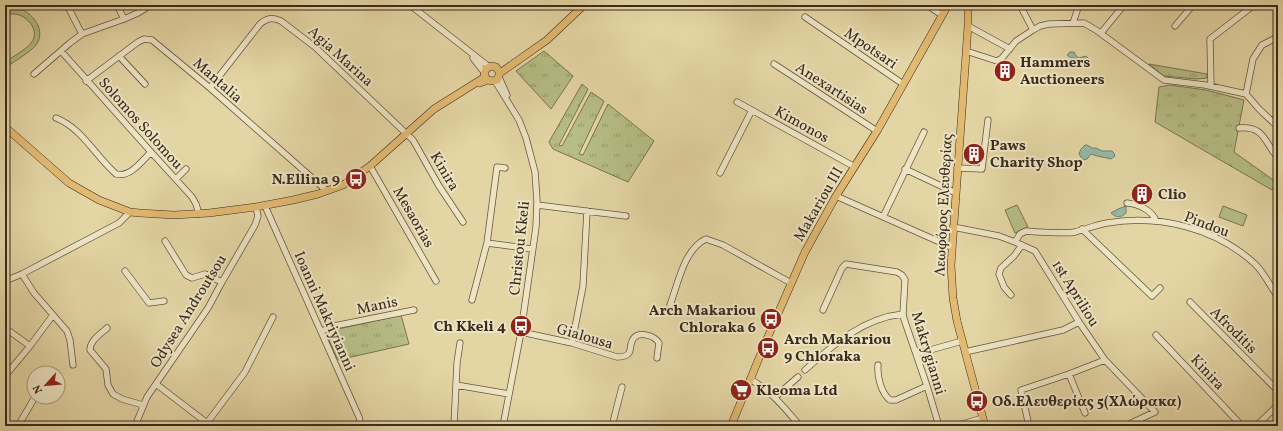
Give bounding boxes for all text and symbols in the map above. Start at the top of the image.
street label: Agia Marina [303,22,377,92]
street label: Mpotsari [839,24,901,75]
place label: Hammers Auctioneers [1020,53,1105,91]
street label: Mantalia [188,54,246,109]
street label: Anexartisias [791,58,872,121]
building icon: Hammers Auctioneers [992,58,1018,84]
street label: Solomos Solomou [93,73,187,175]
street label: Kimonos [770,102,832,149]
street label: Λεωφόρος Ελευθερίας [930,133,959,277]
place label: Paws Charity Shop [990,136,1083,174]
building icon: Paws Charity Shop [961,141,987,167]
street label: Kinira [424,148,464,195]
street label: Makariou III [789,163,849,246]
bus stop icon: N.Ellina 9 [343,166,369,192]
place label: N.Ellina 9 [272,170,340,191]
building icon: Clio [1129,181,1155,207]
street label: Mesaorias [387,183,439,252]
place label: Clio [1158,185,1187,206]
street label: Christou Kkeli [505,200,536,296]
street label: Pindou [1181,207,1232,244]
street label: Ioanni Makriyianni [288,248,359,375]
street label: Odysea Androutsou [146,251,233,373]
street label: 1st Apriliou [1046,256,1104,331]
street label: Manis [355,292,400,321]
place label: Arch Makariou Chloraka 6 [649,301,756,339]
street label: Afroditis [1205,303,1261,359]
bus stop icon: Arch Makariou Chloraka 6 [758,306,784,332]
street label: Makrygianni [905,309,950,398]
bus stop icon: Ch Kkeli 4 [508,313,534,339]
place label: Ch Kkeli 4 [434,317,506,338]
street label: Gialousa [554,319,615,355]
place label: Arch Makariou 9 Chloraka [784,330,891,368]
bus stop icon: Arch Makariou 9 Chloraka [755,335,781,361]
street label: Kinira [1185,351,1229,396]
north arrow [26,365,66,405]
supermarket icon: Kleoma Ltd [728,377,754,403]
place label: Kleoma Ltd [756,381,838,402]
text: N [30,382,47,396]
bus stop icon: Οδ.Ελευθερίας 5(Χλώρακα) [964,388,990,414]
place label: Οδ.Ελευθερίας 5(Χλώρακα) [992,392,1181,413]

